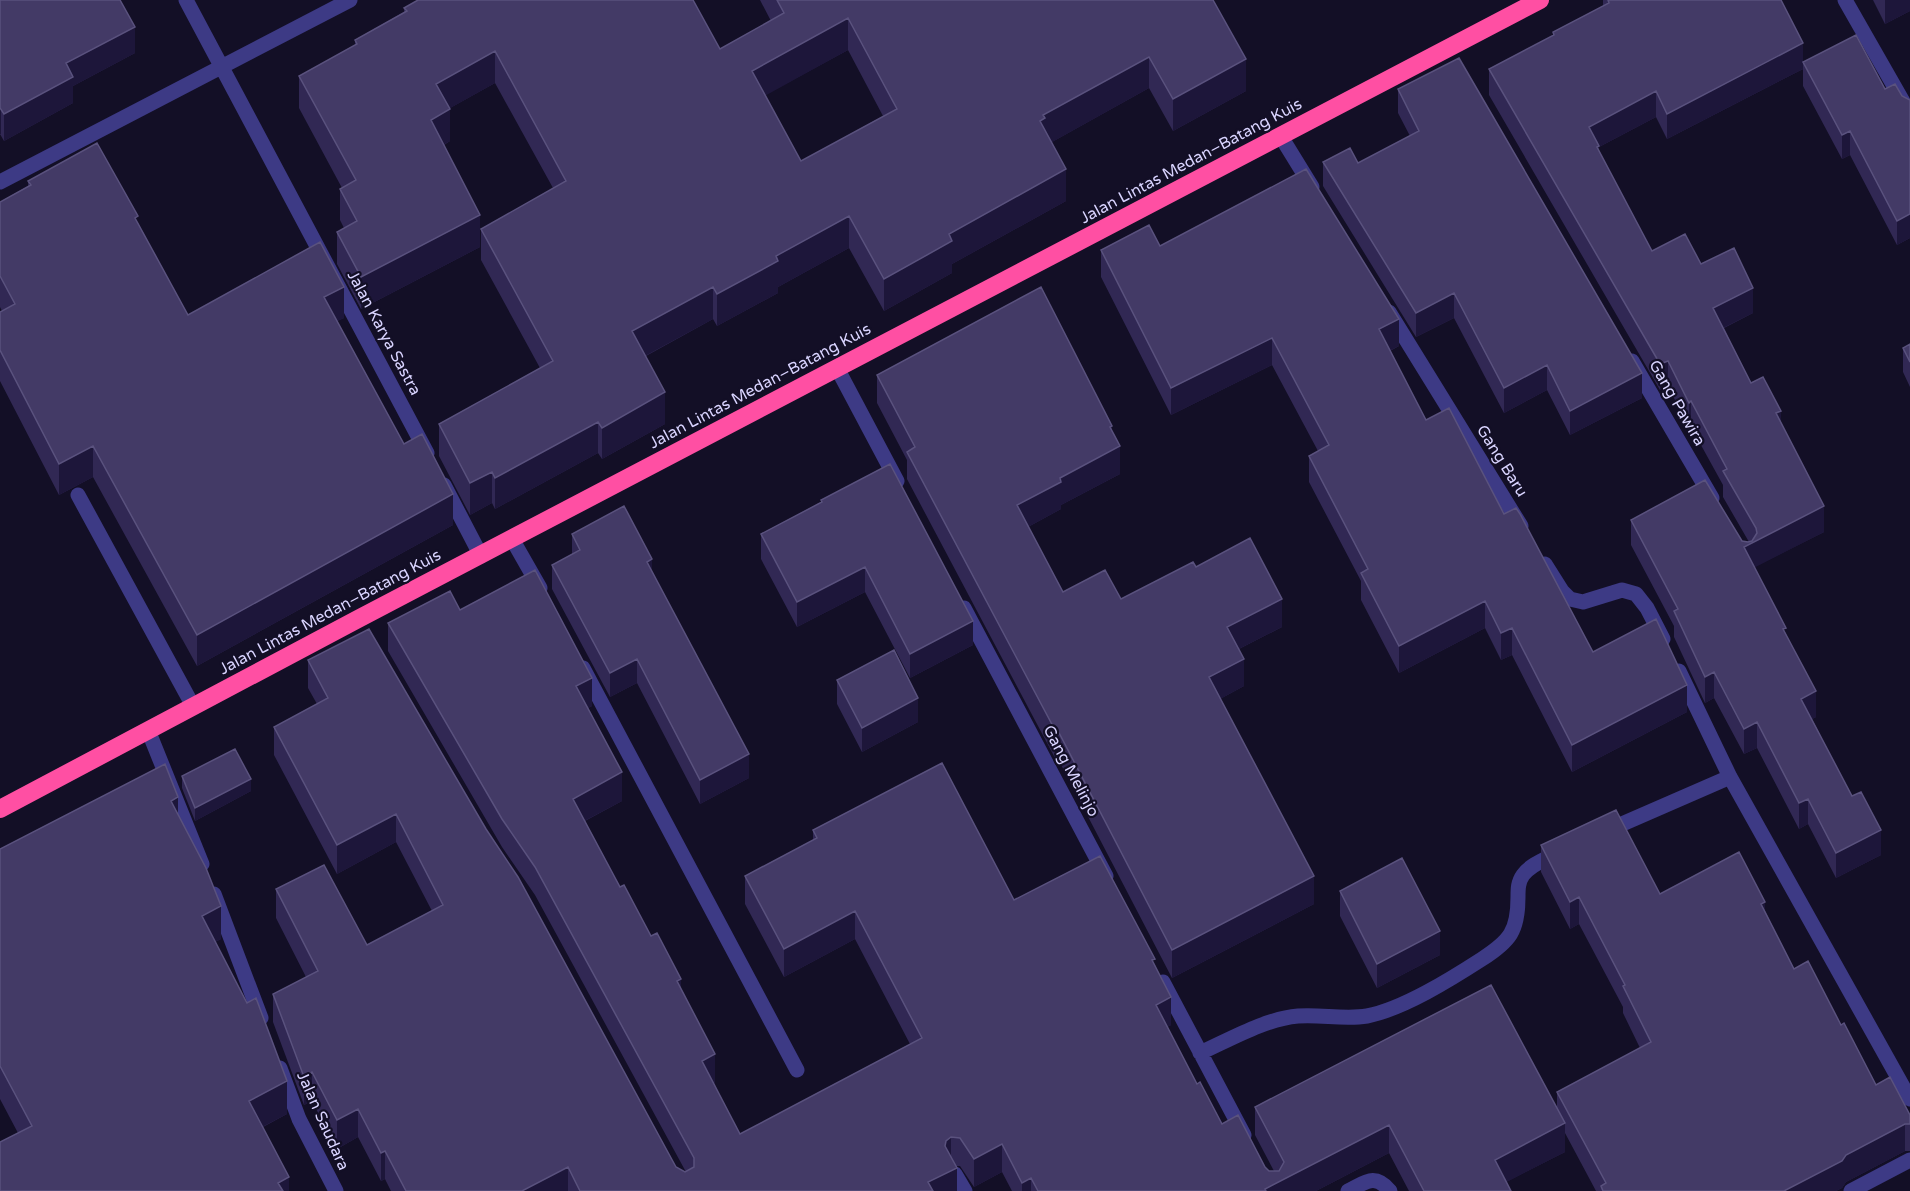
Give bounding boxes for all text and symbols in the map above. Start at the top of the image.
street label: Jalan Lintas Medan–Batang Kuis [1077,94,1305,228]
street label: Jalan Karya Sastra [343,267,425,399]
street label: Jalan Lintas Medan–Batang Kuis [646,319,874,453]
street label: Gang Pawira [1644,356,1710,450]
street label: Gang Baru [1472,421,1532,501]
street label: Jalan Lintas Medan–Batang Kuis [216,545,444,679]
street label: Gang Melinjo [1038,722,1104,820]
street label: Jalan Saudara [292,1068,354,1174]

